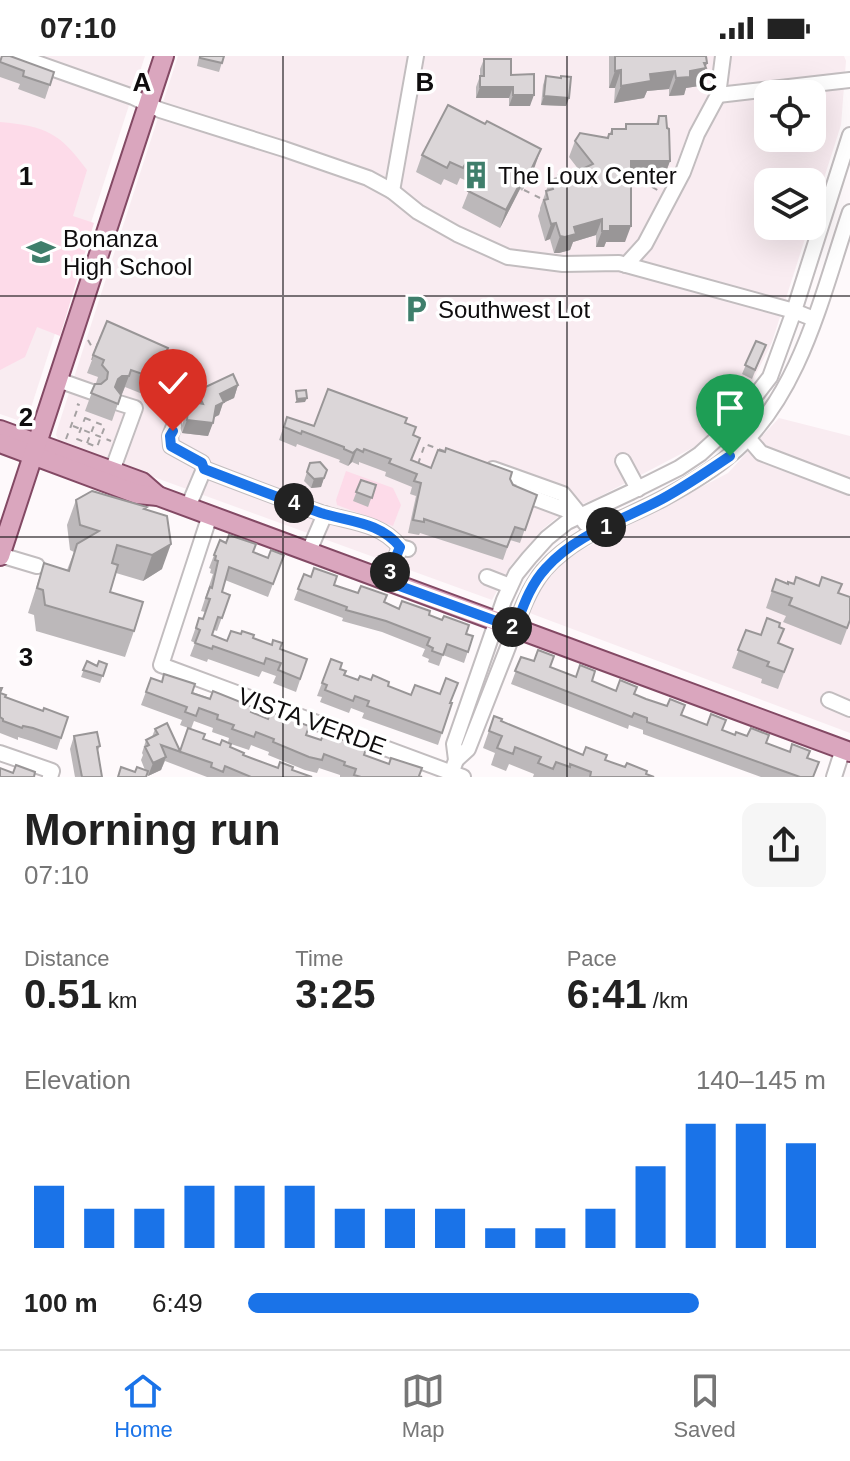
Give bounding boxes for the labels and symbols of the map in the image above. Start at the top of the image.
text: A [133,67,152,97]
text: B [416,67,434,97]
text: C [699,67,718,97]
building icon: The Loux Center [461,160,491,190]
text: 1 [19,161,33,191]
place label: The Loux Center [498,162,677,189]
place label: Bonanza High School [63,225,192,280]
school or university icon: Bonanza High School [26,237,56,267]
parking icon: Southwest Lot [401,294,431,324]
place label: Southwest Lot [438,296,590,323]
pin [139,349,207,431]
pin [696,374,764,456]
text: 2 [19,402,33,432]
pin: 4 [274,483,314,523]
pin: 1 [586,507,626,547]
pin: 3 [370,552,410,592]
pin: 2 [492,607,532,647]
text: 3 [19,642,33,672]
street label: VISTA VERDE [234,682,390,760]

